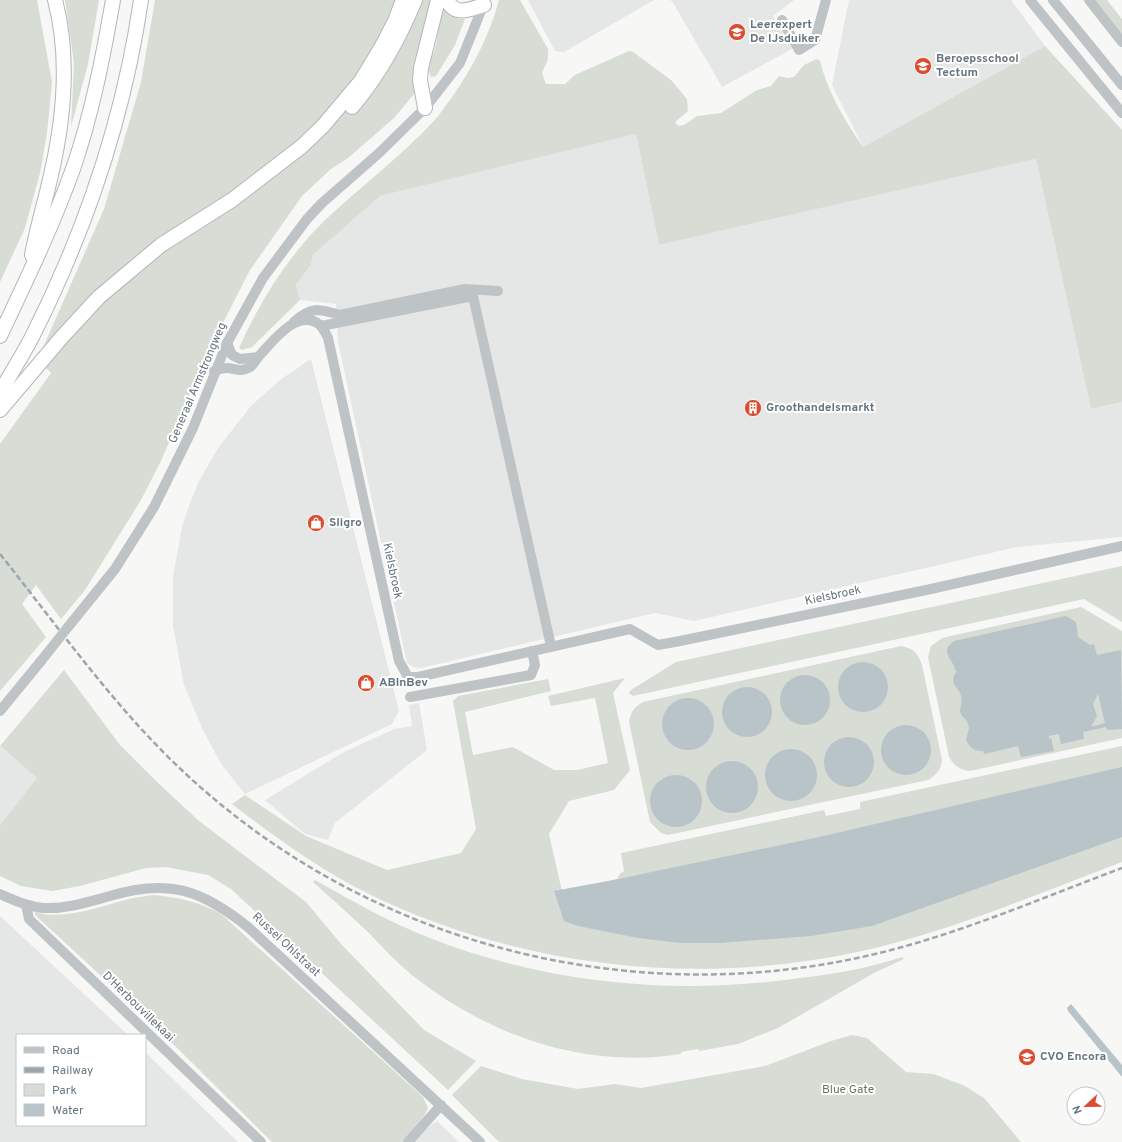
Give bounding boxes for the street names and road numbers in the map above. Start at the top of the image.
street label: Generaal Armstrongweg [165,320,231,446]
street label: Kielsbroek [378,541,406,601]
street label: Kielsbroek [803,582,863,610]
street label: Russel Ohlstraat [248,909,324,981]
street label: D'Herbouvillekaai [98,968,178,1046]

